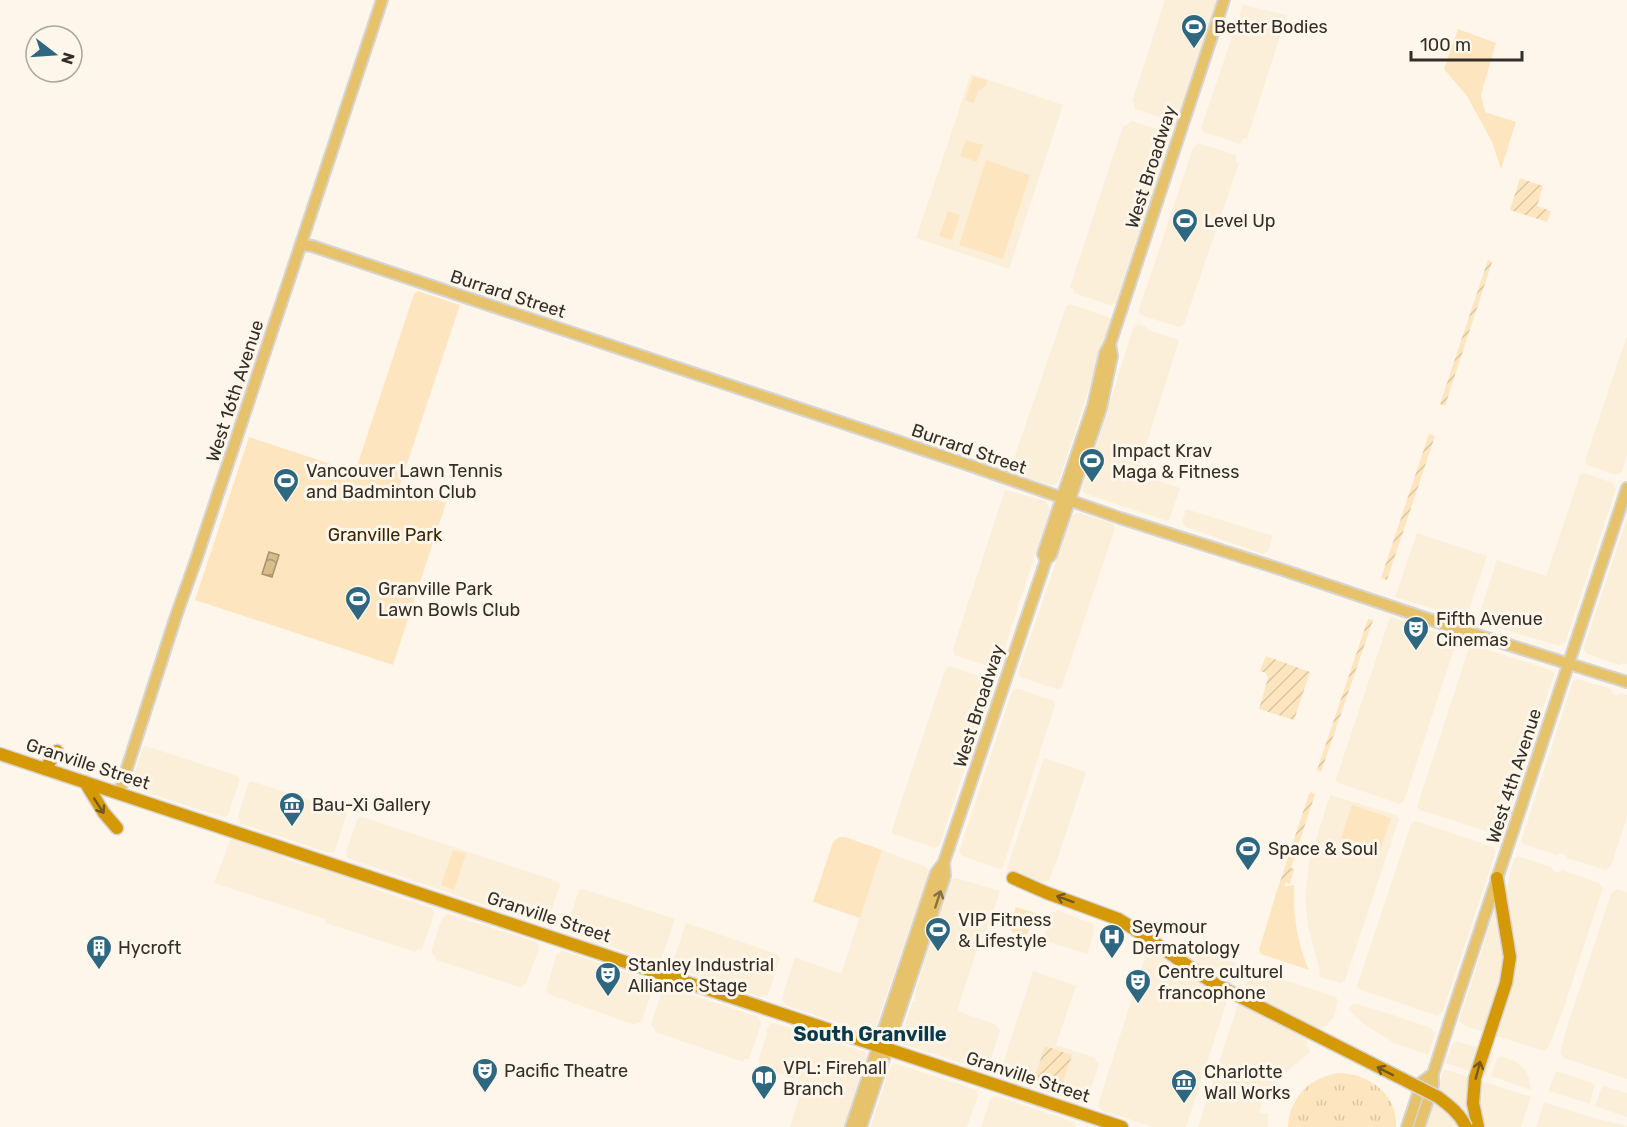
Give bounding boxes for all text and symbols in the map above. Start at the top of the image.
sports icon: Better Bodies [1179,12,1209,50]
place label: Better Bodies [1214,16,1328,38]
north arrow [24,24,84,84]
scale bar [1411,24,1522,62]
text: 100 m [1420,34,1471,56]
text: N [57,50,79,67]
street label: West Broadway [1121,103,1181,231]
sports icon: Level Up [1170,206,1200,244]
place label: Level Up [1204,210,1276,232]
street label: Burrard Street [447,265,569,323]
street label: West 16th Avenue [202,317,268,465]
street label: Burrard Street [909,419,1029,479]
place label: Impact Krav Maga & Fitness [1112,440,1239,483]
sports icon: Impact Krav Maga & Fitness [1077,446,1107,484]
place label: Vancouver Lawn Tennis and Badminton Club [306,460,503,503]
sports icon: Vancouver Lawn Tennis and Badminton Club [271,466,301,504]
park label: Granville Park [328,524,443,546]
place label: Granville Park Lawn Bowls Club [378,578,520,621]
sports icon: Granville Park Lawn Bowls Club [343,584,373,622]
place label: Fifth Avenue Cinemas [1436,608,1543,651]
theatre icon: Fifth Avenue Cinemas [1401,614,1431,652]
street label: West Broadway [949,642,1009,770]
street label: West 4th Avenue [1482,706,1546,846]
street label: Granville Street [23,734,153,794]
museum icon: Bau-Xi Gallery [277,790,307,828]
place label: Bau-Xi Gallery [312,794,431,816]
one-way arrow [94,797,106,814]
sports icon: Space & Soul [1233,834,1263,872]
place label: Space & Soul [1268,838,1378,860]
street label: Granville Street [484,887,614,947]
one-way arrow [933,890,944,909]
one-way arrow [1056,893,1075,904]
place label: VIP Fitness & Lifestyle [958,909,1052,952]
sports icon: VIP Fitness & Lifestyle [923,915,953,953]
place label: Seymour Dermatology [1132,916,1240,959]
hospital icon: Seymour Dermatology [1097,922,1127,960]
building icon: Hycroft [84,933,114,971]
place label: Hycroft [118,937,181,959]
place label: Stanley Industrial Alliance Stage [628,954,774,997]
theatre icon: Stanley Industrial Alliance Stage [593,960,623,998]
place label: Centre culturel francophone [1158,961,1283,1004]
theatre icon: Centre culturel francophone [1123,967,1153,1005]
district label: South Granville [793,1022,947,1046]
street label: Granville Street [963,1047,1093,1107]
theatre icon: Pacific Theatre [470,1056,500,1094]
place label: VPL: Firehall Branch [783,1057,887,1100]
place label: Pacific Theatre [504,1060,628,1082]
one-way arrow [1473,1060,1484,1079]
place label: Charlotte Wall Works [1204,1061,1290,1104]
library icon: VPL: Firehall Branch [749,1063,779,1101]
one-way arrow [1377,1065,1395,1076]
museum icon: Charlotte Wall Works [1169,1067,1199,1105]

